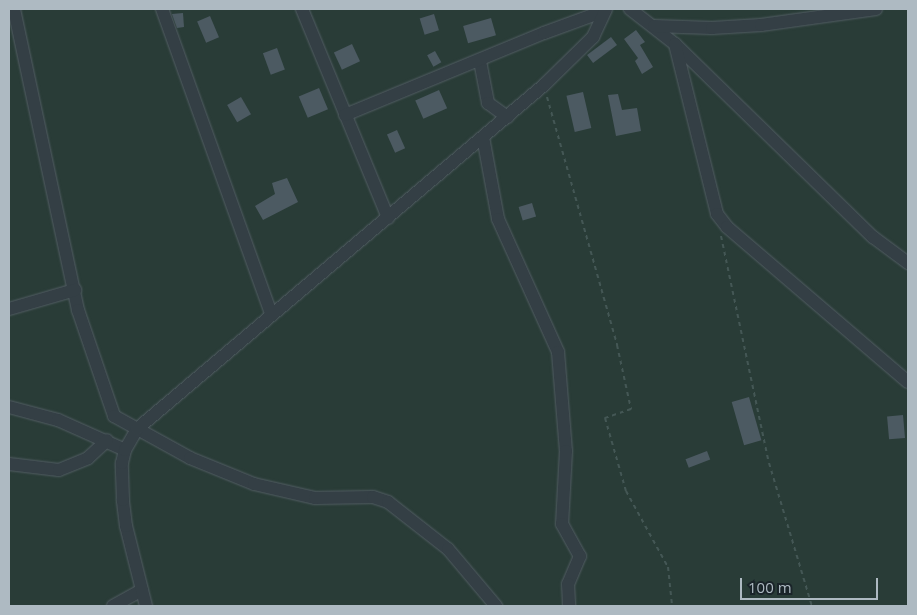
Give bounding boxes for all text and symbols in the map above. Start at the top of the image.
scale bar [742,568,880,600]
text: 100 m [748,577,792,597]

